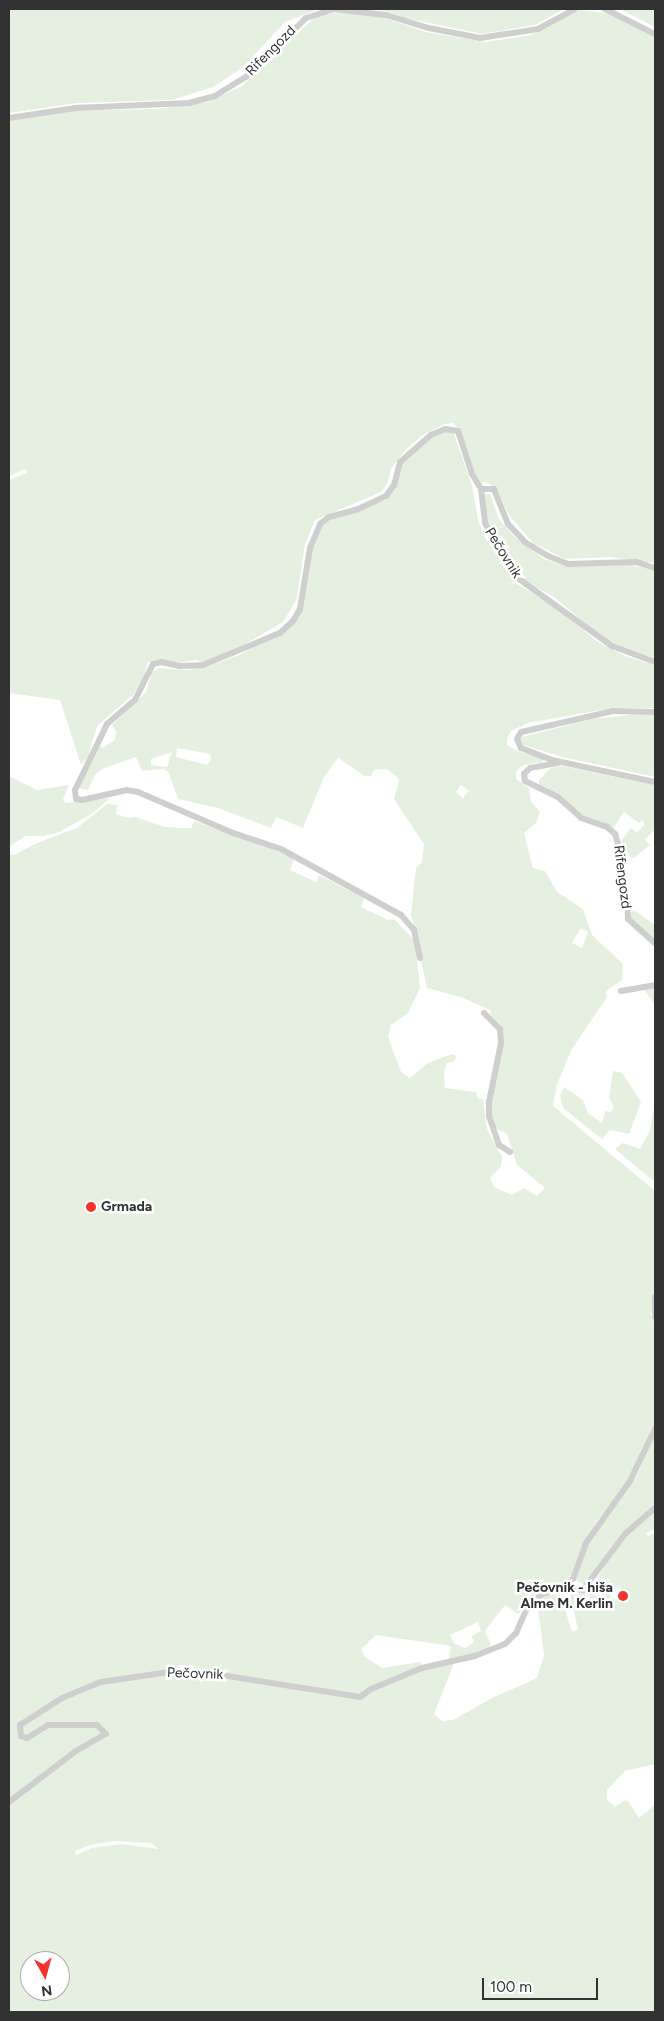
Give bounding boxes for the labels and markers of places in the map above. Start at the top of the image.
place label: Grmada [101,1199,152,1215]
marker: Grmada [85,1201,97,1213]
place label: Pečovnik - hiša Alme M. Kerlin [516,1580,613,1612]
marker: Pečovnik - hiša Alme M. Kerlin [617,1590,629,1602]

